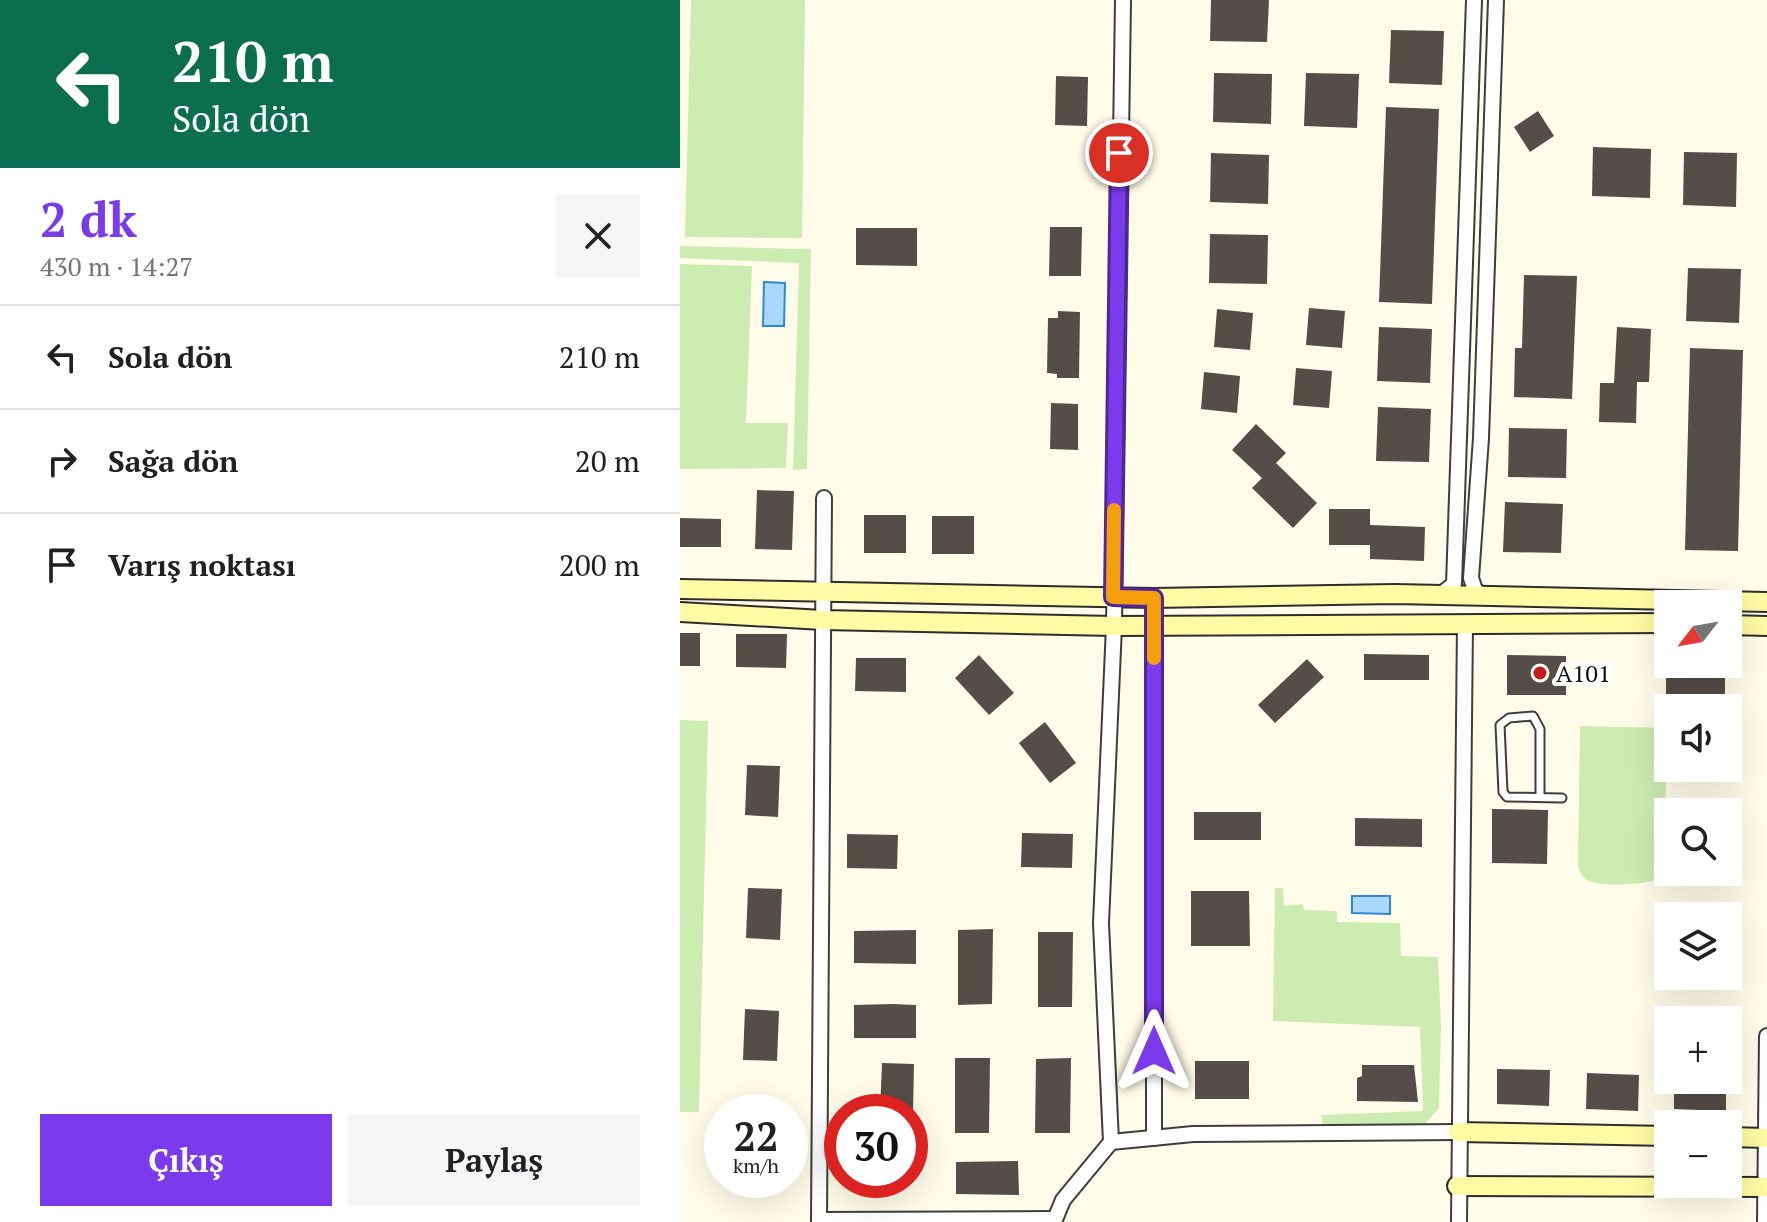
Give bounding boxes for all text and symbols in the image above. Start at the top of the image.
text: 210 m [172,24,334,98]
icon: left [40,32,144,136]
text: Sola dön [172,95,310,142]
pin [1085,119,1153,187]
icon: arrive [1097,131,1141,175]
text: 2 dk [40,187,137,251]
button: close [556,194,640,278]
text: 430 m · 14:27 [40,249,193,283]
icon: left [40,335,84,379]
text: Sola dön [108,337,232,377]
text: 210 m [559,337,640,377]
icon: right [40,439,84,483]
text: Sağa dön [108,441,238,481]
text: 20 m [575,441,640,481]
icon: arrive [40,543,84,587]
text: Varış noktası [108,545,296,585]
text: 200 m [559,545,640,585]
north arrow [1654,590,1742,678]
map controls [1654,590,1742,1198]
place label: A101 [1556,657,1611,689]
marker: A101 [1531,664,1549,682]
button: sound [1654,694,1742,782]
button: search [1654,798,1742,886]
button: layers [1654,902,1742,990]
button: + [1654,1006,1742,1094]
position arrow [1112,1009,1196,1093]
speed limit sign: 30 [824,1094,928,1198]
text: 22 [733,1109,779,1162]
button: − [1654,1110,1742,1198]
button: Çıkış [40,1114,332,1206]
button: Paylaş [348,1114,640,1206]
text: km/h [733,1152,779,1179]

